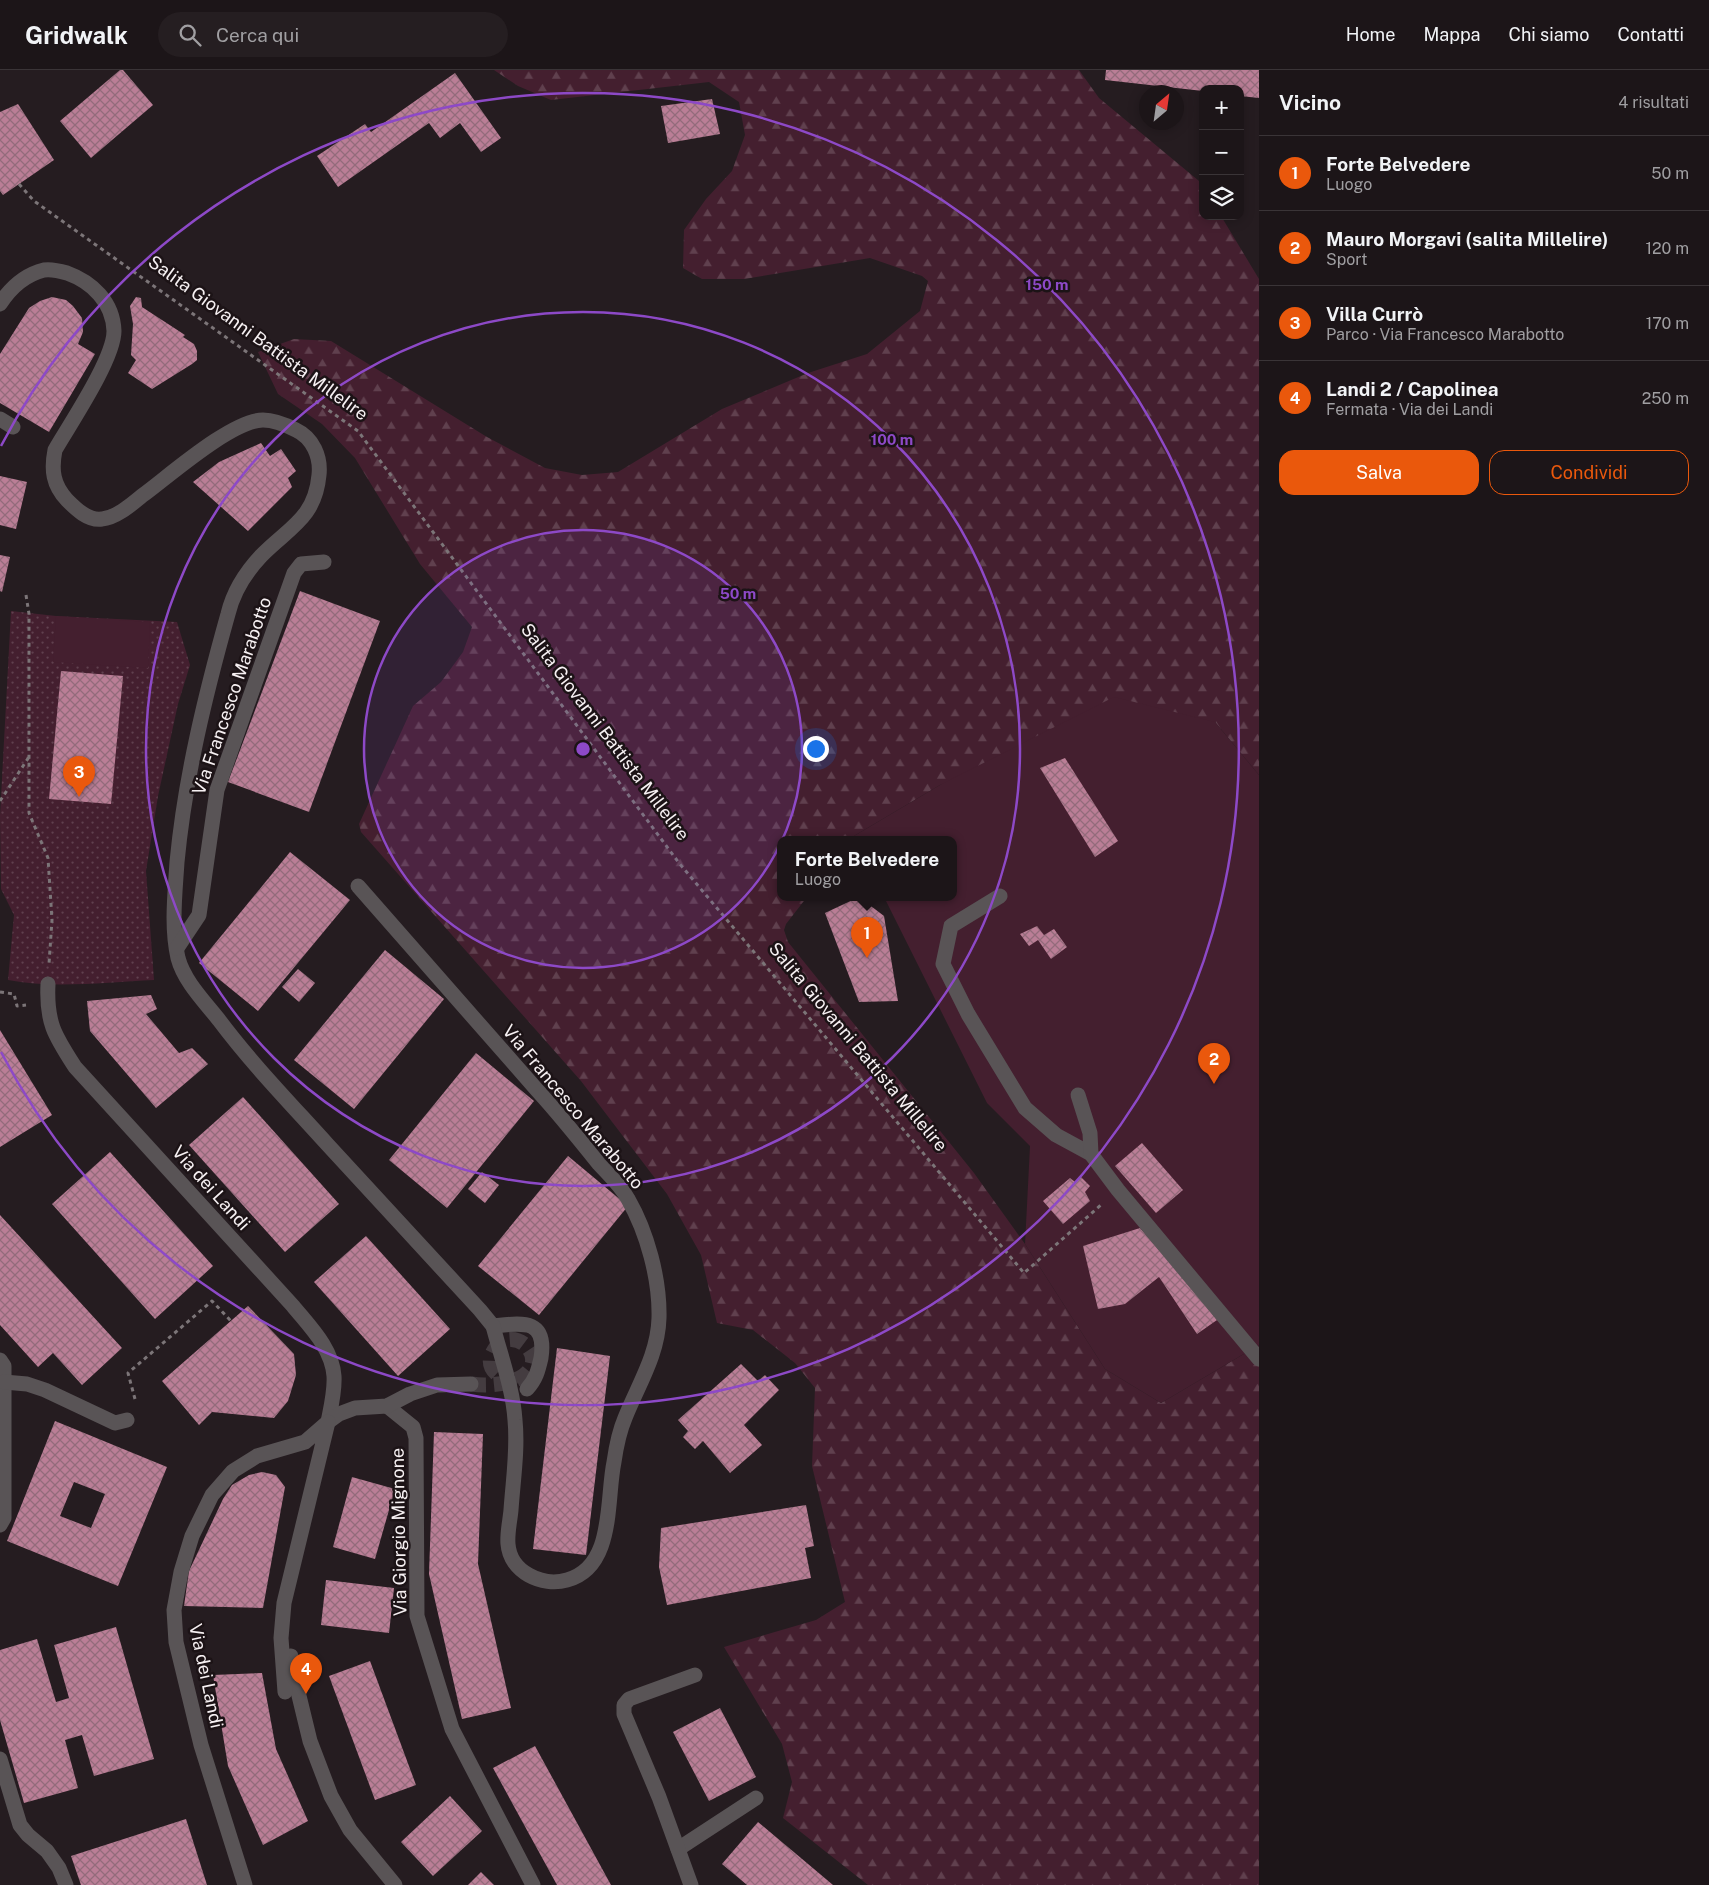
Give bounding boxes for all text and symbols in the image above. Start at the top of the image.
search box [158,12,508,57]
text: Gridwalk [25,21,128,49]
icon: search [176,21,204,49]
text: Cerca qui [216,24,299,46]
text: Home [1346,24,1395,45]
text: Mappa [1423,24,1481,45]
text: Chi siamo [1509,24,1589,45]
text: Contatti [1617,24,1684,45]
north arrow [1139,85,1184,130]
map controls [1199,85,1244,220]
button: + [1199,85,1244,130]
text: Vicino [1279,90,1341,115]
text: 4 risultati [1618,93,1689,112]
button: − [1199,130,1244,175]
text: Forte Belvedere [1326,153,1470,175]
text: 1 [1292,164,1298,183]
text: 50 m [1651,164,1689,183]
button: layers [1199,175,1244,220]
text: Luogo [1326,175,1372,194]
text: Mauro Morgavi (salita Millelire) [1326,228,1608,250]
text: 2 [1290,239,1300,258]
text: 120 m [1645,239,1689,258]
text: Sport [1326,250,1368,269]
street label: Salita Giovanni Battista Millelire [144,251,372,424]
text: 150 m [1025,276,1069,293]
text: Villa Currò [1326,303,1423,325]
text: 3 [1290,314,1300,333]
text: 170 m [1646,314,1689,333]
text: Parco · Via Francesco Marabotto [1326,325,1564,344]
text: Landi 2 / Capolinea [1326,378,1499,400]
text: 4 [1290,389,1300,408]
text: 250 m [1642,389,1689,408]
text: Fermata · Via dei Landi [1326,400,1493,419]
text: 100 m [871,431,913,448]
button: Salva [1279,450,1479,495]
button: Condividi [1489,450,1689,495]
text: 50 m [720,585,756,602]
street label: Via Francesco Marabotto [188,594,275,798]
street label: Salita Giovanni Battista Millelire [517,619,694,844]
your location [803,736,829,762]
centre of rings [574,740,592,758]
pin: 3 [63,756,95,797]
popup [777,836,957,901]
text: Forte Belvedere [795,848,939,870]
text: Luogo [795,870,841,889]
pin: 1 [851,917,883,958]
street label: Salita Giovanni Battista Millelire [765,938,952,1155]
street label: Via Francesco Marabotto [499,1020,648,1193]
pin: 2 [1198,1043,1230,1084]
street label: Via dei Landi [168,1141,255,1234]
street label: Via Giorgio Mignone [387,1448,410,1616]
street label: Via dei Landi [185,1622,228,1730]
pin: 4 [290,1653,322,1694]

